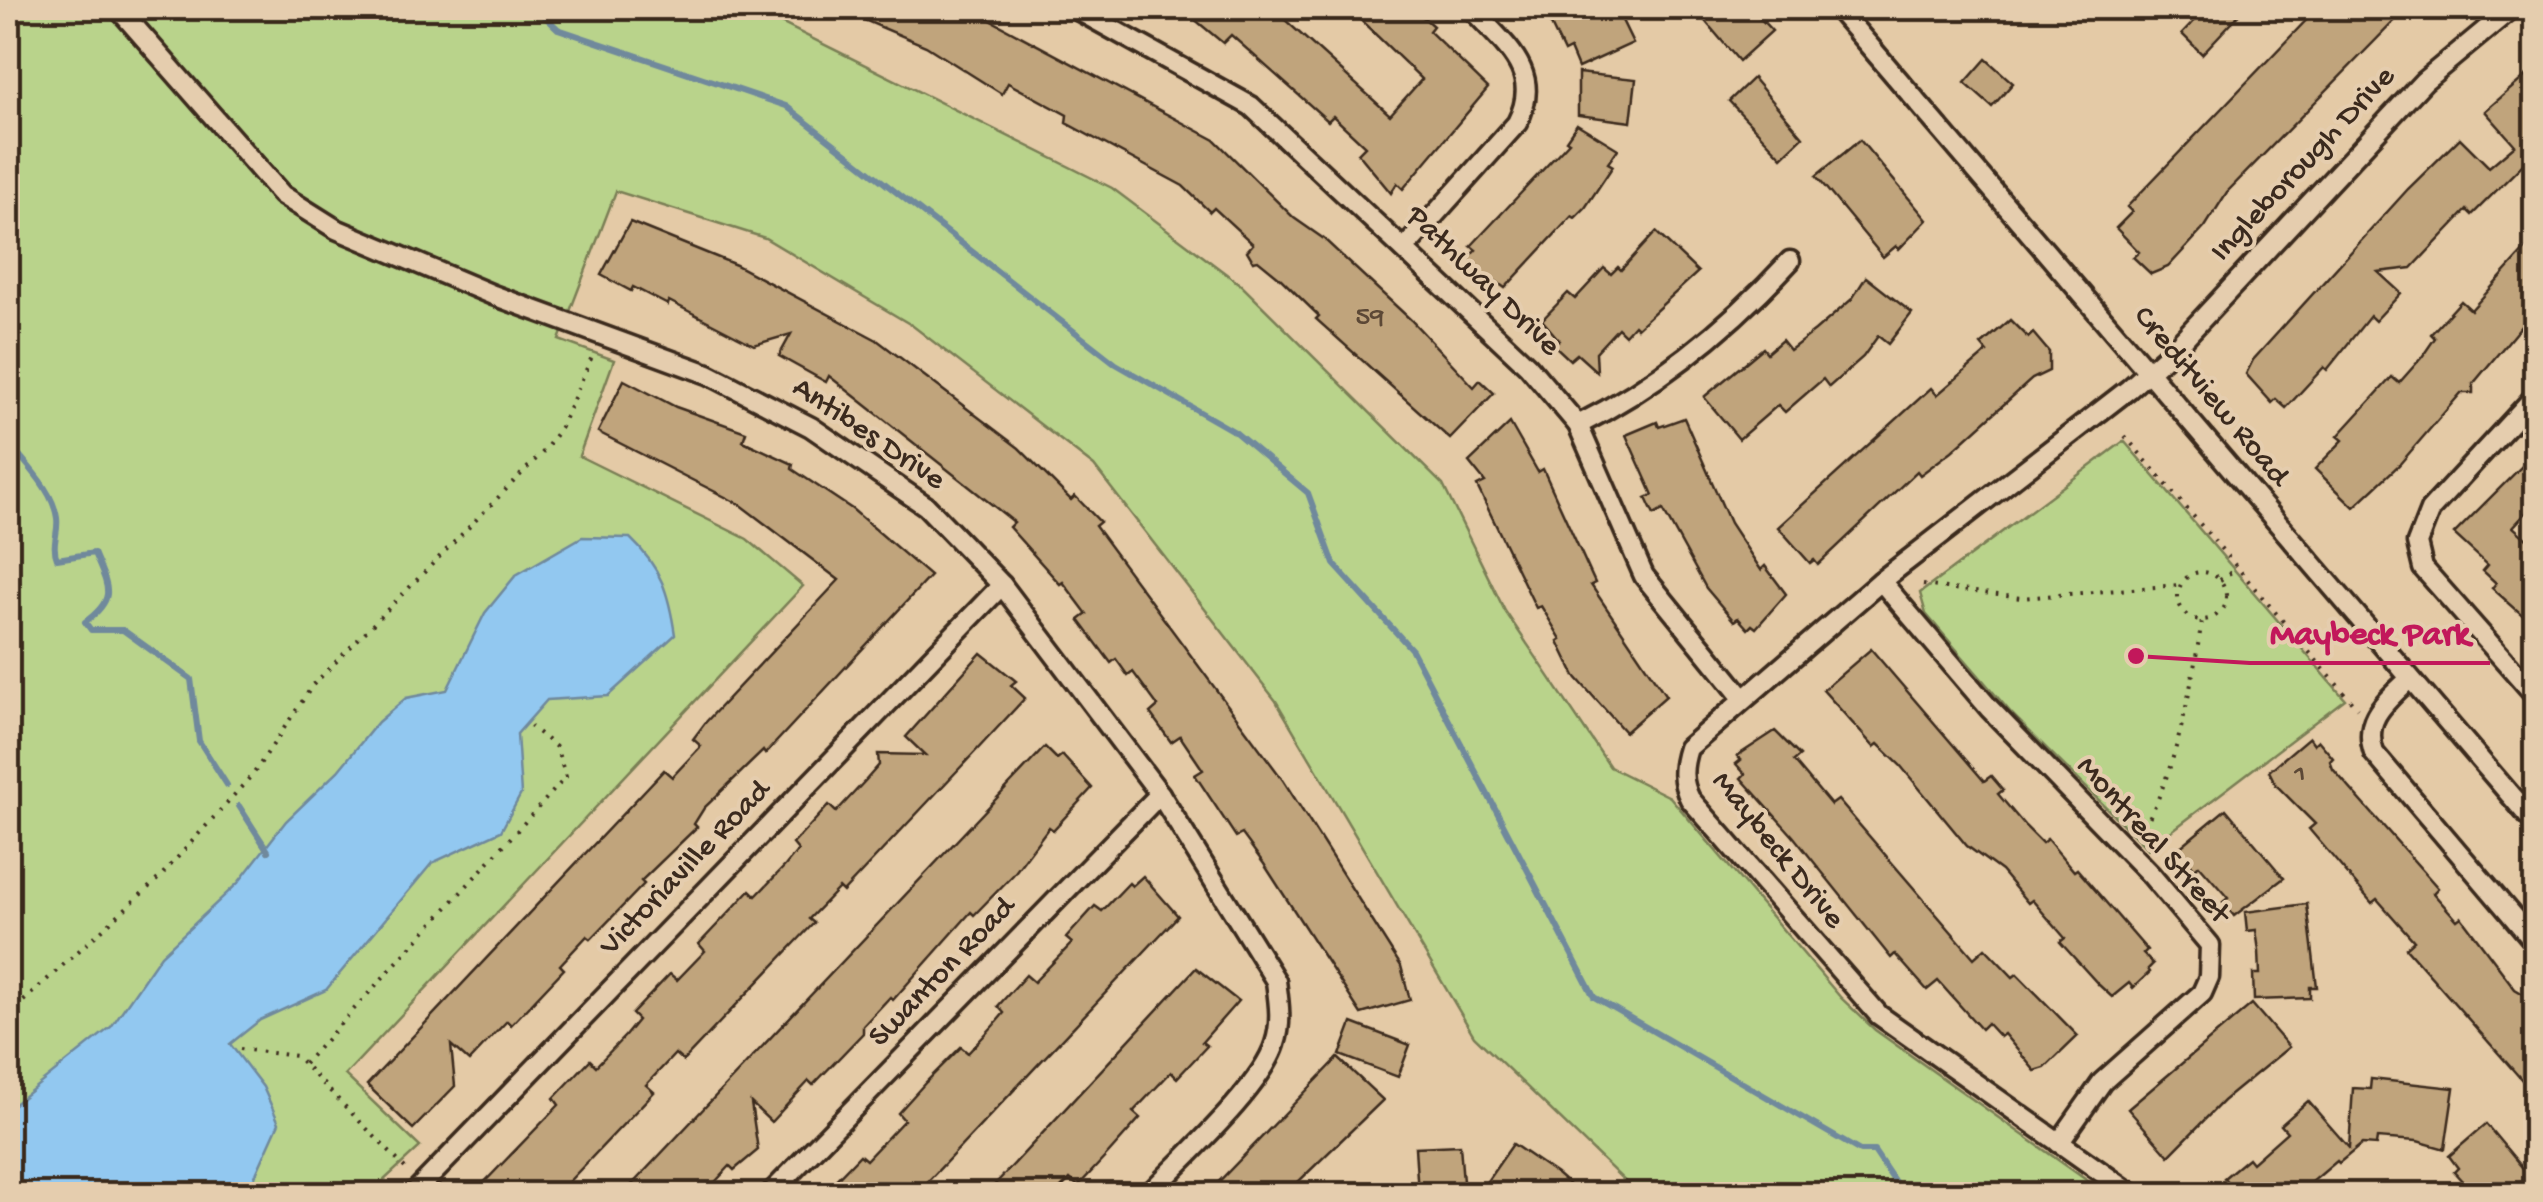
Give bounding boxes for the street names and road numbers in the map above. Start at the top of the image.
street label: Ingleborough Drive [2204,59,2405,271]
street label: Pathway Drive [1396,198,1568,366]
street label: Creditview Road [2124,299,2298,497]
street label: Antibes Drive [784,370,952,500]
street label: Montreal Street [2067,749,2239,935]
street label: Maybeck Drive [1702,765,1852,938]
street label: Victoriaville Road [592,771,781,966]
street label: Swanton Road [862,888,1026,1056]

